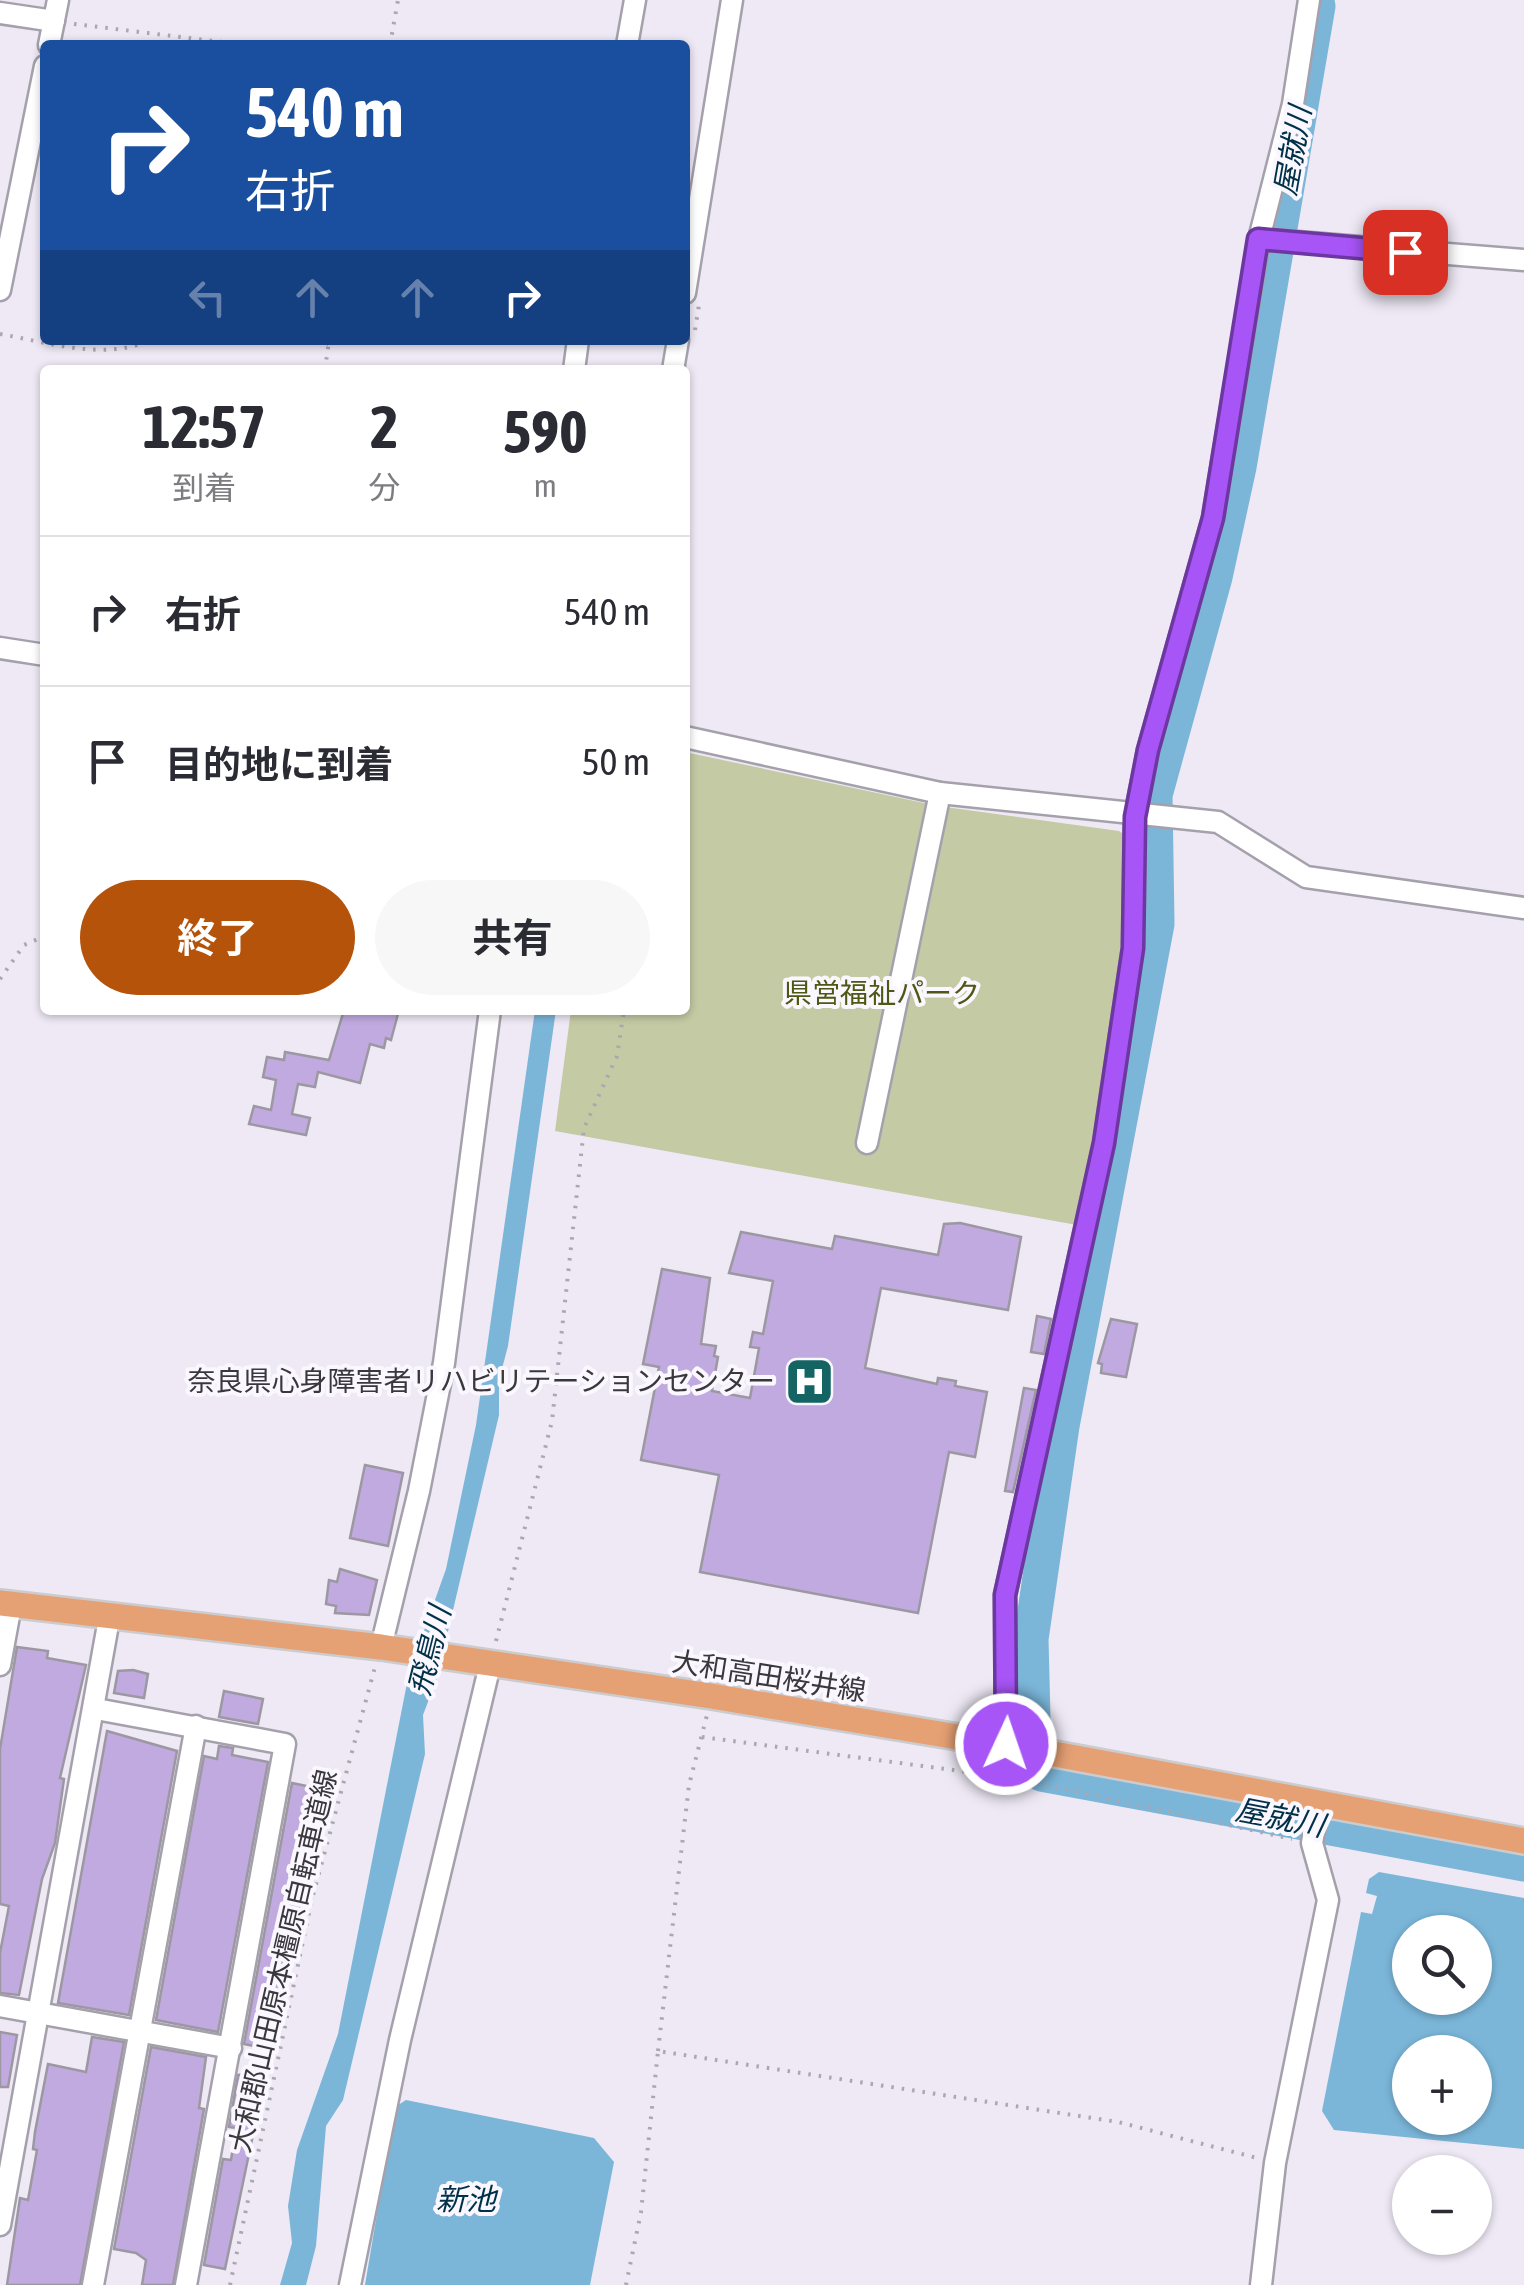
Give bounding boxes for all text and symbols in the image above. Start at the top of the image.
text: 540 m [245,72,404,152]
icon: right [80,80,210,210]
water label: 屋就川 [1267,101,1317,198]
text: 右折 [245,165,335,217]
pin [1363,210,1448,295]
icon: arrive [1378,225,1433,280]
icon: left [180,270,235,325]
icon: ahead [285,270,340,325]
icon: ahead [390,270,445,325]
icon: right [495,270,550,325]
text: 12:57 [142,392,266,461]
text: 2 [370,392,399,461]
text: 590 [503,397,588,466]
text: m [534,467,557,504]
text: 到着 [172,469,236,506]
text: 分 [368,469,400,506]
icon: right [80,584,135,639]
text: 540 m [564,590,650,633]
text: 右折 [165,593,241,636]
icon: arrive [80,734,135,789]
text: 50 m [582,740,650,783]
text: 目的地に到着 [165,743,393,786]
button: 終了 [80,880,355,995]
button: 共有 [375,880,650,995]
park label: 県営福祉パーク [784,977,980,1009]
hospital icon: 奈良県心身障害者リハビリテーションセンター [784,1355,836,1407]
place label: 奈良県心身障害者リハビリテーションセンター [188,1365,775,1397]
water label: 飛鳥川 [402,1600,457,1699]
street label: 大和高田桜井線 [670,1645,868,1707]
position arrow [954,1692,1058,1796]
street label: 大和郡山田原本橿原自転車道線 [223,1766,343,2156]
water label: 屋就川 [1233,1792,1331,1843]
map controls [1392,1915,1492,2255]
button: search [1392,1915,1492,2015]
button: + [1392,2035,1492,2135]
button: − [1392,2155,1492,2255]
water label: 新池 [436,2182,499,2216]

